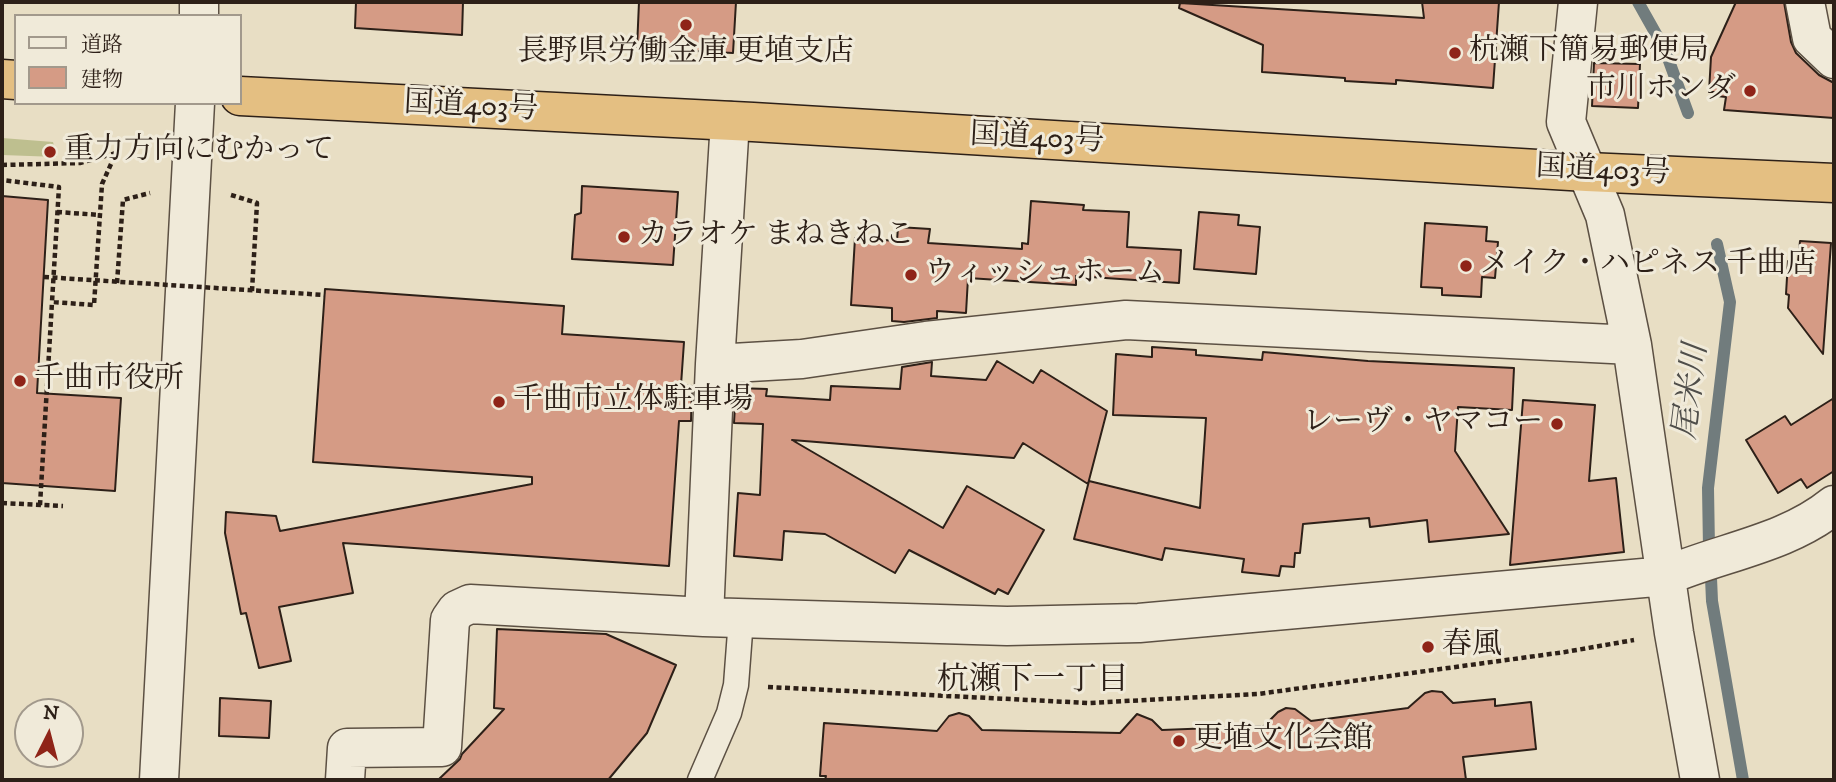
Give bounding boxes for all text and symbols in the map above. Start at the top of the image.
legend [14,14,242,105]
marker: 長野県労働金庫 更埴支店 [678,17,694,33]
text: 道路 [81,32,123,58]
place label: 杭瀬下簡易郵便局 [1469,35,1709,71]
place label: 長野県労働金庫 更埴支店 [518,36,854,72]
marker: 杭瀬下簡易郵便局 [1447,45,1463,61]
text: 建物 [81,67,123,93]
place label: 市川ホンダ [1586,73,1736,109]
marker: 市川ホンダ [1742,83,1758,99]
street label: 国道403号 [403,87,539,129]
street label: 国道403号 [969,119,1105,161]
place label: 重力方向にむかって [64,134,334,170]
marker: 重力方向にむかって [42,144,58,160]
street label: 国道403号 [1535,151,1671,193]
place label: カラオケ まねきねこ [638,219,914,255]
marker: カラオケ まねきねこ [616,229,632,245]
place label: メイク・ハピネス 千曲店 [1480,248,1816,284]
place label: ウィッシュホーム [925,257,1165,293]
marker: メイク・ハピネス 千曲店 [1458,258,1474,274]
marker: ウィッシュホーム [903,267,919,283]
water label: 尾米川 [1668,342,1718,442]
place label: 千曲市役所 [34,363,184,399]
marker: 千曲市役所 [12,373,28,389]
place label: 千曲市立体駐車場 [513,384,753,420]
marker: 千曲市立体駐車場 [491,394,507,410]
place label: レーヴ・ヤマコー [1303,406,1543,442]
marker: レーヴ・ヤマコー [1549,416,1565,432]
place label: 春風 [1442,629,1502,665]
marker: 春風 [1420,639,1436,655]
district label: 杭瀬下一丁目 [937,663,1129,701]
north arrow [14,698,84,768]
text: N [42,701,60,726]
place label: 更埴文化会館 [1193,723,1373,759]
marker: 更埴文化会館 [1171,733,1187,749]

